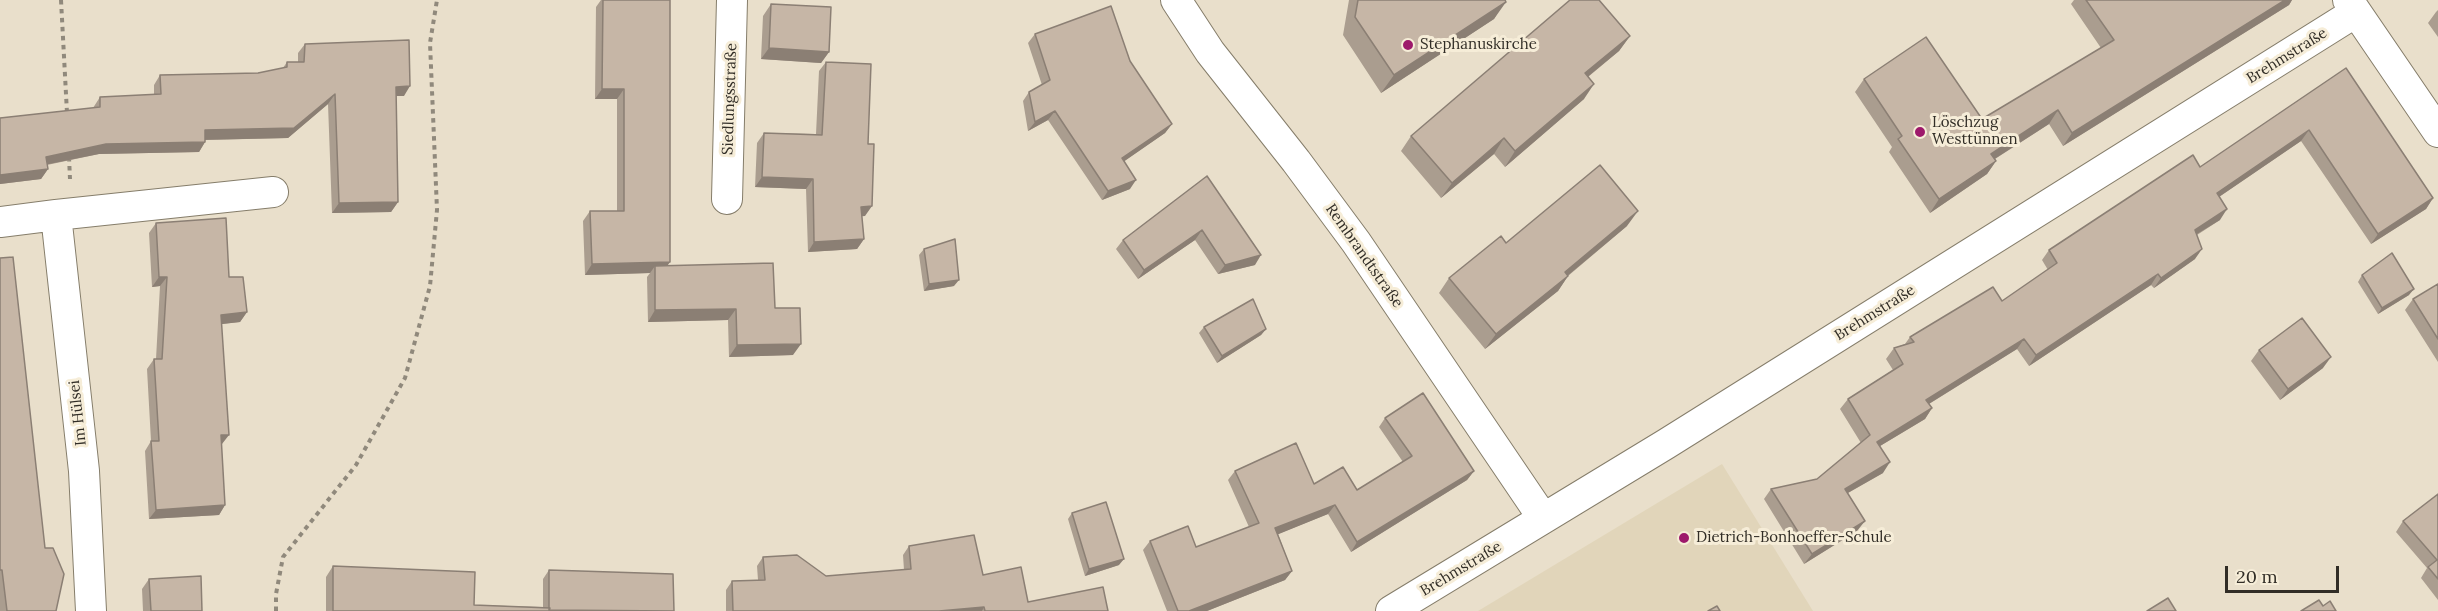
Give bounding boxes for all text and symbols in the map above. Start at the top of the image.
street label: Brehmstraße [2243,24,2331,88]
place label: Stephanuskirche [1420,36,1537,54]
marker: Stephanuskirche [1401,38,1415,52]
street label: Siedlungsstraße [719,43,741,155]
place label: Löschzug Westtünnen [1932,114,2018,149]
marker: Löschzug Westtünnen [1913,125,1927,139]
street label: Rembrandtstraße [1321,201,1407,311]
street label: Brehmstraße [1831,281,1919,345]
street label: Im Hülsei [66,379,90,447]
place label: Dietrich-Bonhoeffer-Schule [1696,529,1892,547]
marker: Dietrich-Bonhoeffer-Schule [1677,531,1691,545]
street label: Brehmstraße [1417,538,1505,600]
scale bar [2228,554,2342,592]
text: 20 m [2236,565,2278,588]

